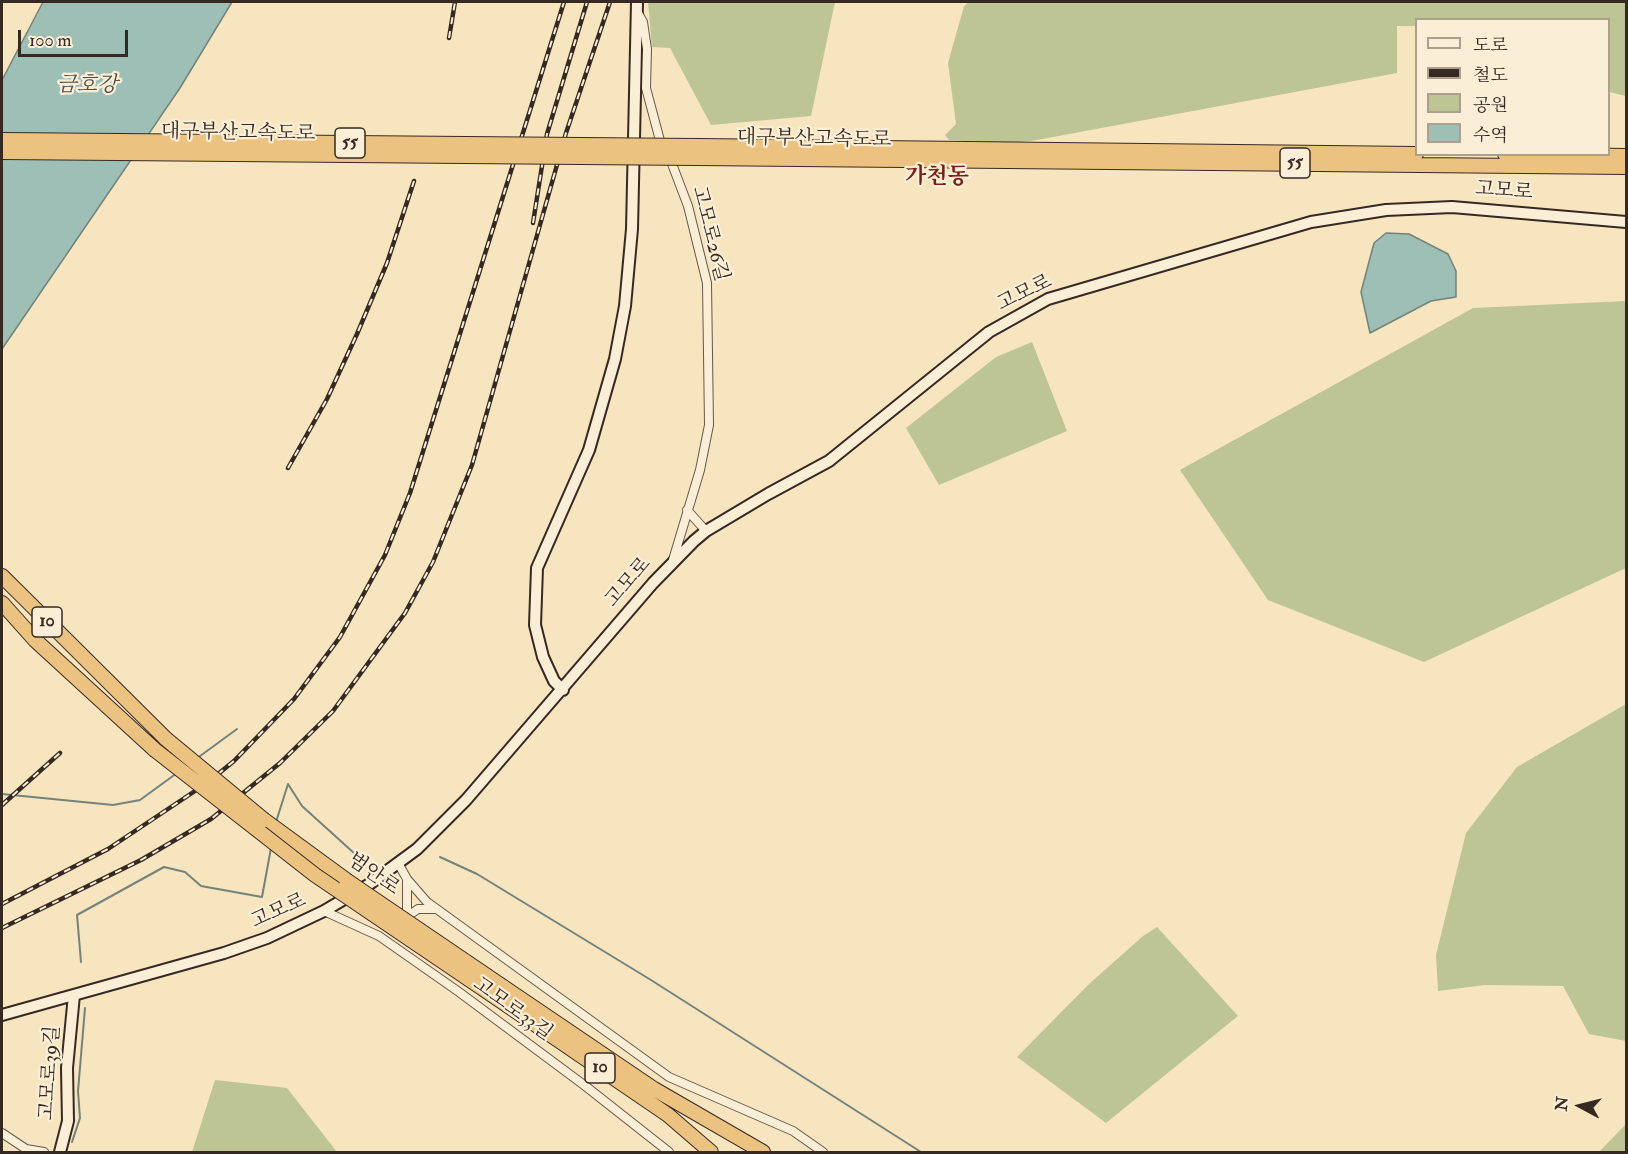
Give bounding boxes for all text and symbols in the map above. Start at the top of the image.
scale bar [21,18,130,56]
legend [1415,18,1610,156]
text: 100 m [29,29,72,52]
text: 도로 [1473,34,1508,57]
text: 철도 [1473,64,1508,87]
water label: 금호강 [57,73,117,99]
text: 공원 [1473,94,1508,117]
street label: 대구부산고속도로 [161,121,315,147]
text: 수역 [1473,124,1508,147]
street label: 대구부산고속도로 [737,127,891,153]
road number: 55 [335,128,365,158]
road number: 55 [1280,148,1310,178]
district label: 가천동 [905,165,969,191]
street label: 고모로 [1474,178,1534,206]
street label: 고모로26길 [686,184,732,284]
street label: 고모로 [994,271,1056,317]
street label: 고모로 [601,553,657,613]
road number: 10 [32,607,62,637]
street label: 범안로 [342,849,404,901]
street label: 고모로 [248,889,310,935]
street label: 고모로33길 [467,973,557,1047]
street label: 고모로39길 [36,1025,66,1121]
road number: 10 [585,1053,615,1083]
north arrow [1550,1076,1610,1136]
text: N [1551,1095,1573,1112]

